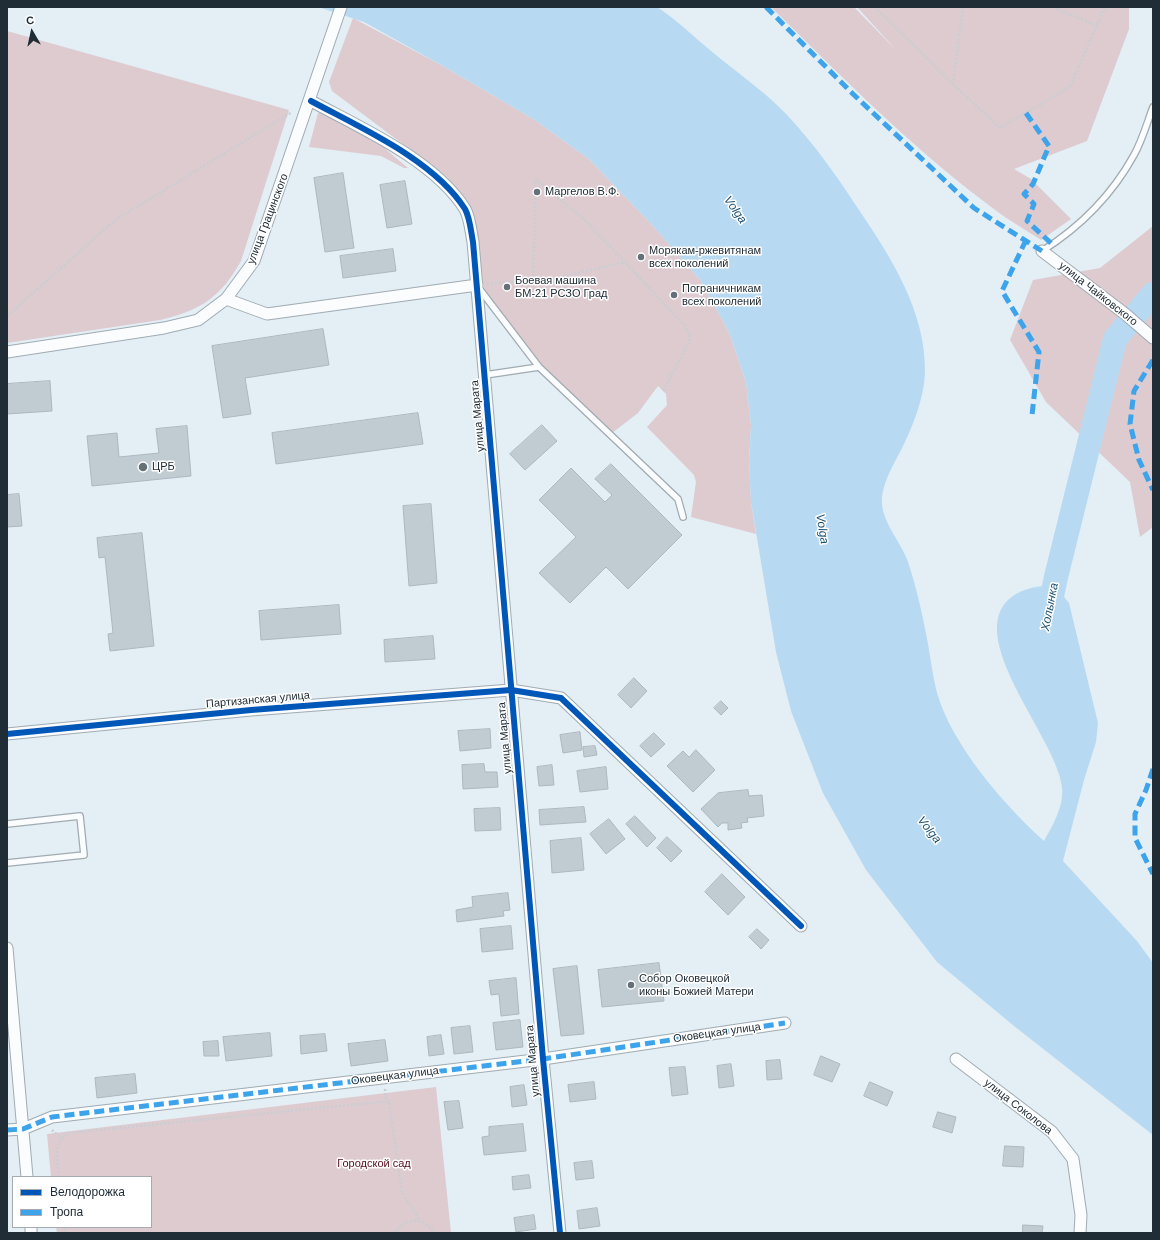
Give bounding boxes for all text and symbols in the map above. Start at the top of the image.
north arrow [12,12,52,52]
text: С [25,14,35,27]
street label: улица Грацинского [245,172,291,266]
place label: Маргелов В.Ф. [545,185,619,199]
marker: Маргелов В.Ф. [532,187,542,197]
water label: Volga [720,193,750,227]
place label: Морякам-ржевитянам всех поколений [649,244,761,270]
marker: Морякам-ржевитянам всех поколений [636,252,646,262]
street label: улица Чайковского [1056,259,1140,329]
place label: Боевая машина БМ-21 РСЗО Град [515,274,607,300]
marker: Боевая машина БМ-21 РСЗО Град [502,282,512,292]
place label: Пограничникам всех поколений [682,282,761,308]
marker: Пограничникам всех поколений [669,290,679,300]
street label: улица Марата [468,380,488,452]
place label: ЦРБ [152,460,175,474]
marker: ЦРБ [137,461,149,473]
water label: Volga [813,513,831,545]
water label: Холынка [1038,582,1062,632]
street label: Партизанская улица [206,689,310,711]
street label: улица Марата [495,702,515,774]
water label: Volga [914,814,944,846]
place label: Собор Оковецкой иконы Божией Матери [639,972,754,998]
marker: Собор Оковецкой иконы Божией Матери [626,980,636,990]
street label: Оковецкая улица [672,1020,762,1046]
street label: улица Марата [523,1025,543,1097]
street label: Оковецкая улица [350,1064,440,1088]
street label: улица Соколова [981,1076,1055,1138]
park label: Городской сад [337,1157,411,1171]
legend [12,1176,152,1228]
text: Велодорожка [50,1185,125,1199]
text: Тропа [50,1205,83,1219]

